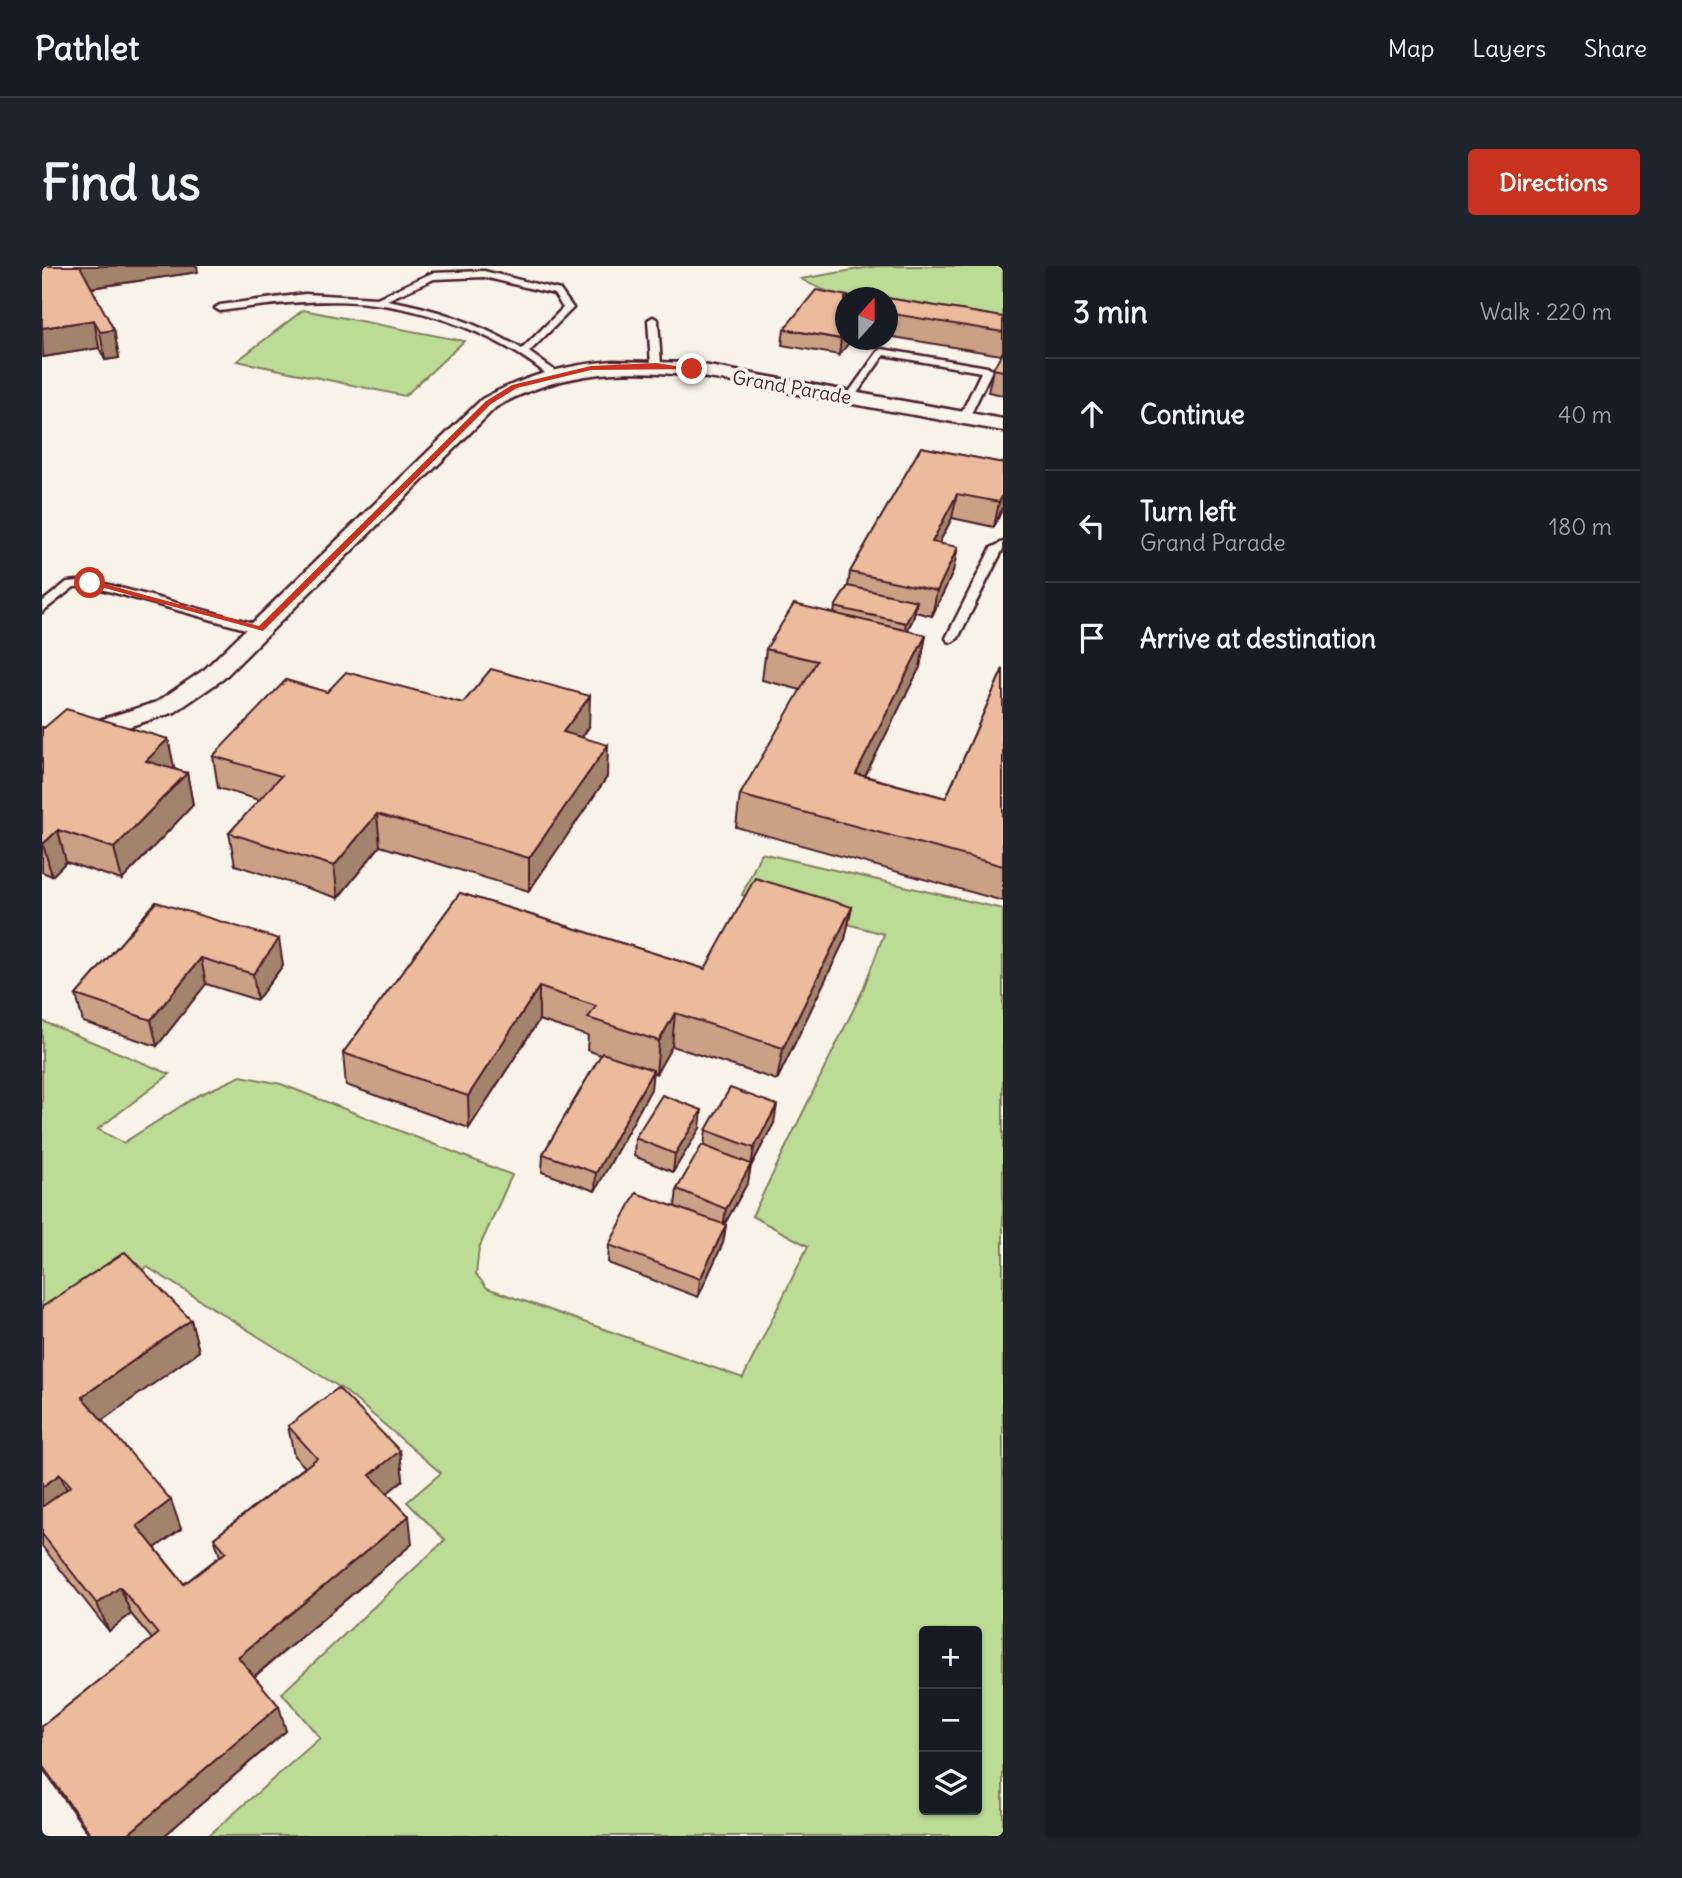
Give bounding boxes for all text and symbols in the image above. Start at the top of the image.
text: Pathlet [35,27,139,69]
text: Map [1388,33,1434,63]
text: Layers [1472,33,1546,63]
text: Share [1584,33,1647,63]
button: Directions [1468,149,1640,215]
text: Find us [42,152,200,213]
north arrow [835,287,898,350]
text: 3 min [1073,293,1148,331]
text: Walk · 220 m [1480,297,1612,326]
route end [676,353,707,384]
street label: Grand Parade [731,365,853,409]
icon: ahead [1073,395,1111,433]
text: Continue [1140,398,1245,431]
text: 40 m [1558,400,1612,429]
text: Turn left [1140,495,1236,528]
icon: left [1073,507,1111,545]
text: 180 m [1549,512,1612,541]
text: Grand Parade [1140,528,1286,557]
route start [74,567,105,598]
icon: arrive [1073,619,1111,657]
text: Arrive at destination [1140,622,1376,655]
map controls [919,1626,982,1815]
button: + [919,1626,982,1689]
button: − [919,1689,982,1752]
button: layers [919,1752,982,1815]

